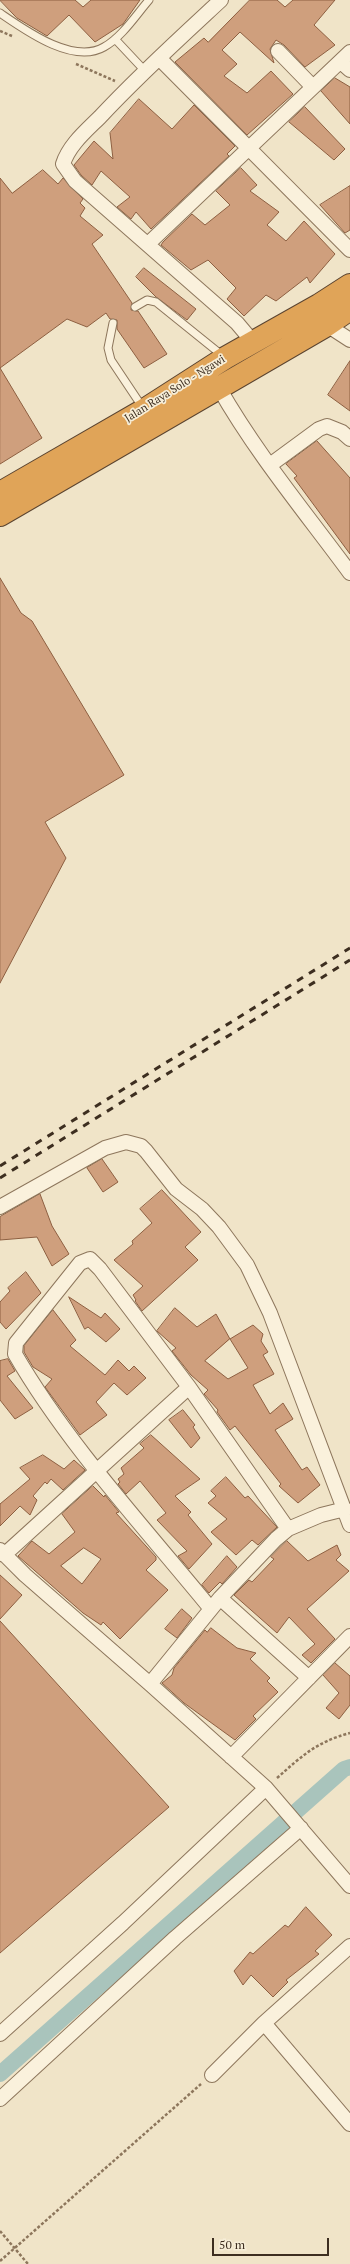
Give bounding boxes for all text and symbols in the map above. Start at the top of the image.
street label: Jalan Raya Solo - Ngawi [122,353,228,425]
scale bar [214,2230,331,2256]
text: 50 m [219,2237,245,2252]

